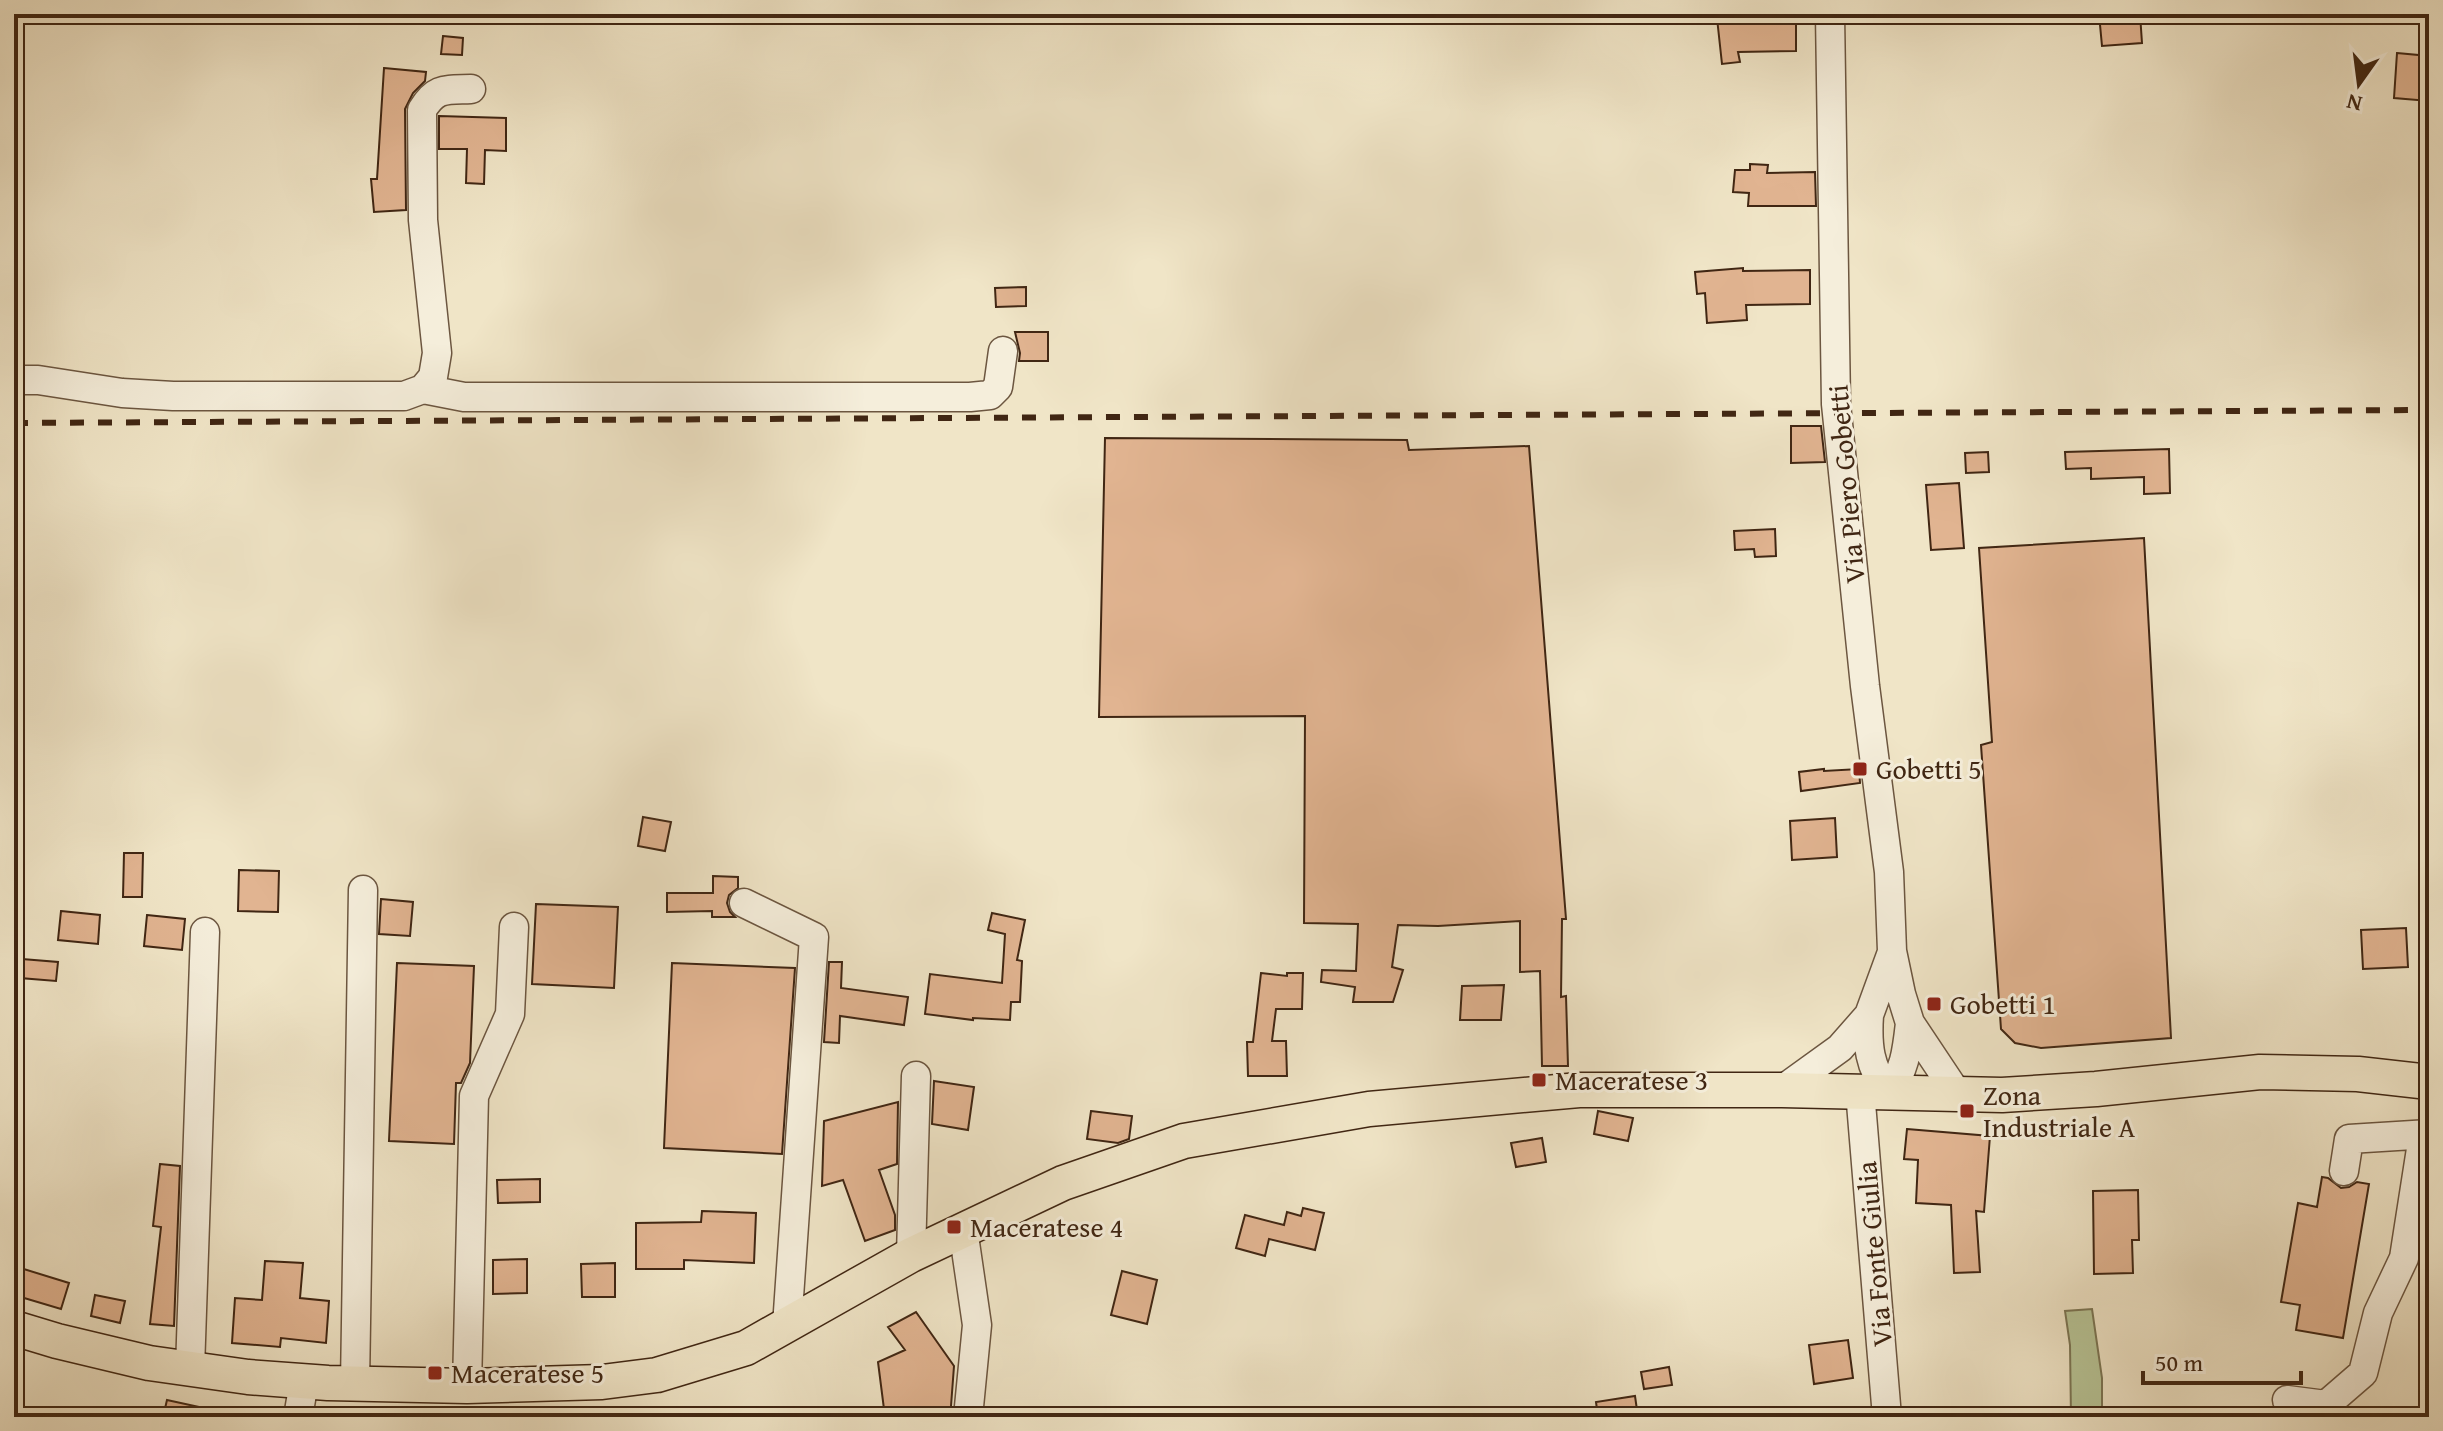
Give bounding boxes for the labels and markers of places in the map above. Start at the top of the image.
place label: Gobetti 5 [1876,748,1982,789]
marker: Gobetti 5 [1851,760,1869,778]
place label: Gobetti 1 [1950,983,2056,1024]
marker: Gobetti 1 [1925,995,1943,1013]
place label: Maceratese 3 [1555,1059,1708,1100]
marker: Maceratese 3 [1530,1071,1548,1089]
place label: Zona Industriale A [1983,1074,2135,1147]
marker: Zona Industriale A [1958,1102,1976,1120]
place label: Maceratese 4 [970,1206,1123,1247]
marker: Maceratese 4 [945,1218,963,1236]
place label: Maceratese 5 [451,1352,604,1393]
marker: Maceratese 5 [426,1364,444,1382]

